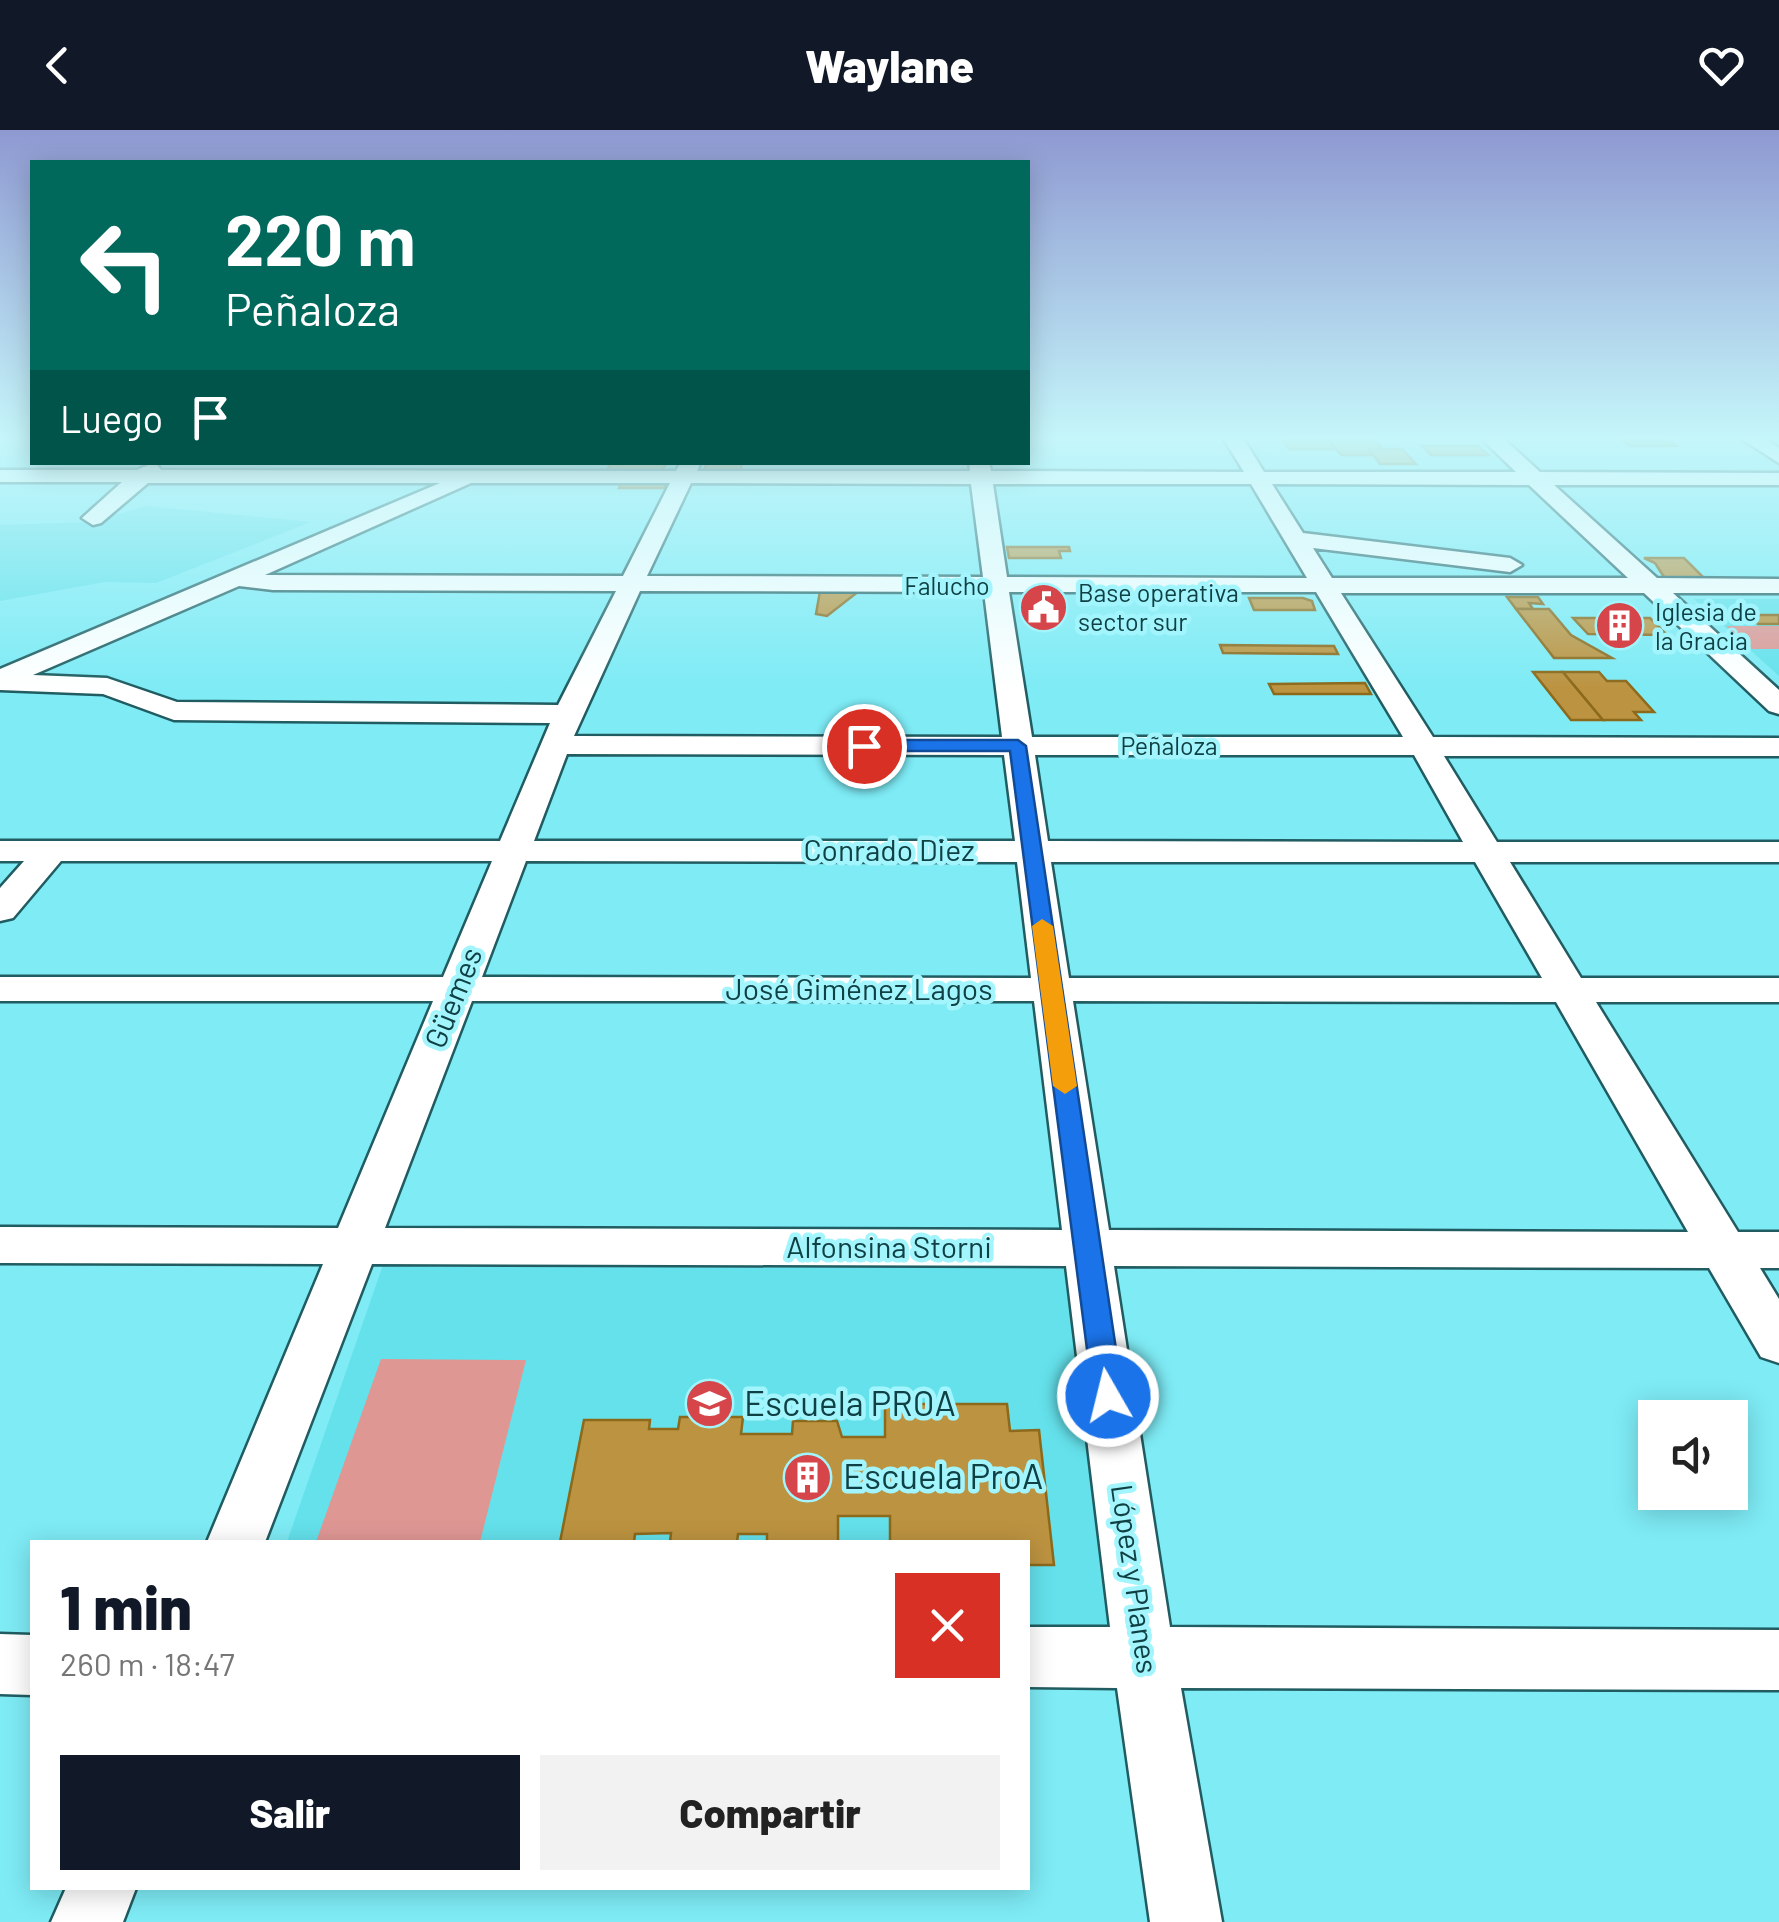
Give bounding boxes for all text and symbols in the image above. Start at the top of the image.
icon: back [30,38,85,93]
text: Waylane [805,38,974,92]
icon: heart [1694,38,1749,93]
text: 220 m [225,196,416,280]
icon: left [60,200,190,330]
text: Peñaloza [225,281,400,335]
icon: arrive [183,390,238,445]
text: Luego [60,395,163,441]
street label: Falucho [904,570,990,600]
place label: Base operativa sector sur [1078,577,1239,636]
public building icon: Base operativa sector sur [1017,581,1069,633]
place label: Iglesia de la Gracia [1655,596,1757,655]
building icon: Iglesia de la Gracia [1594,600,1646,652]
pin [822,704,907,789]
icon: arrive [837,719,892,774]
street label: Peñaloza [1120,730,1218,760]
street label: Conrado Diez [803,831,975,867]
street label: Güemes [416,942,489,1053]
street label: José Giménez Lagos [725,970,993,1006]
street label: Alfonsina Storni [786,1228,992,1264]
position arrow [1056,1344,1160,1448]
school or university icon: Escuela PROA [683,1378,735,1430]
place label: Escuela PROA [744,1381,956,1423]
map controls [1638,1400,1748,1510]
button: sound [1638,1400,1748,1510]
building icon: Escuela ProA [782,1451,834,1503]
place label: Escuela ProA [843,1454,1043,1496]
street label: López y Planes [1105,1482,1167,1676]
text: 1 min [60,1570,192,1642]
button: close [895,1573,1000,1678]
text: 260 m · 18:47 [60,1644,235,1682]
button: Salir [60,1755,520,1870]
button: Compartir [540,1755,1000,1870]

